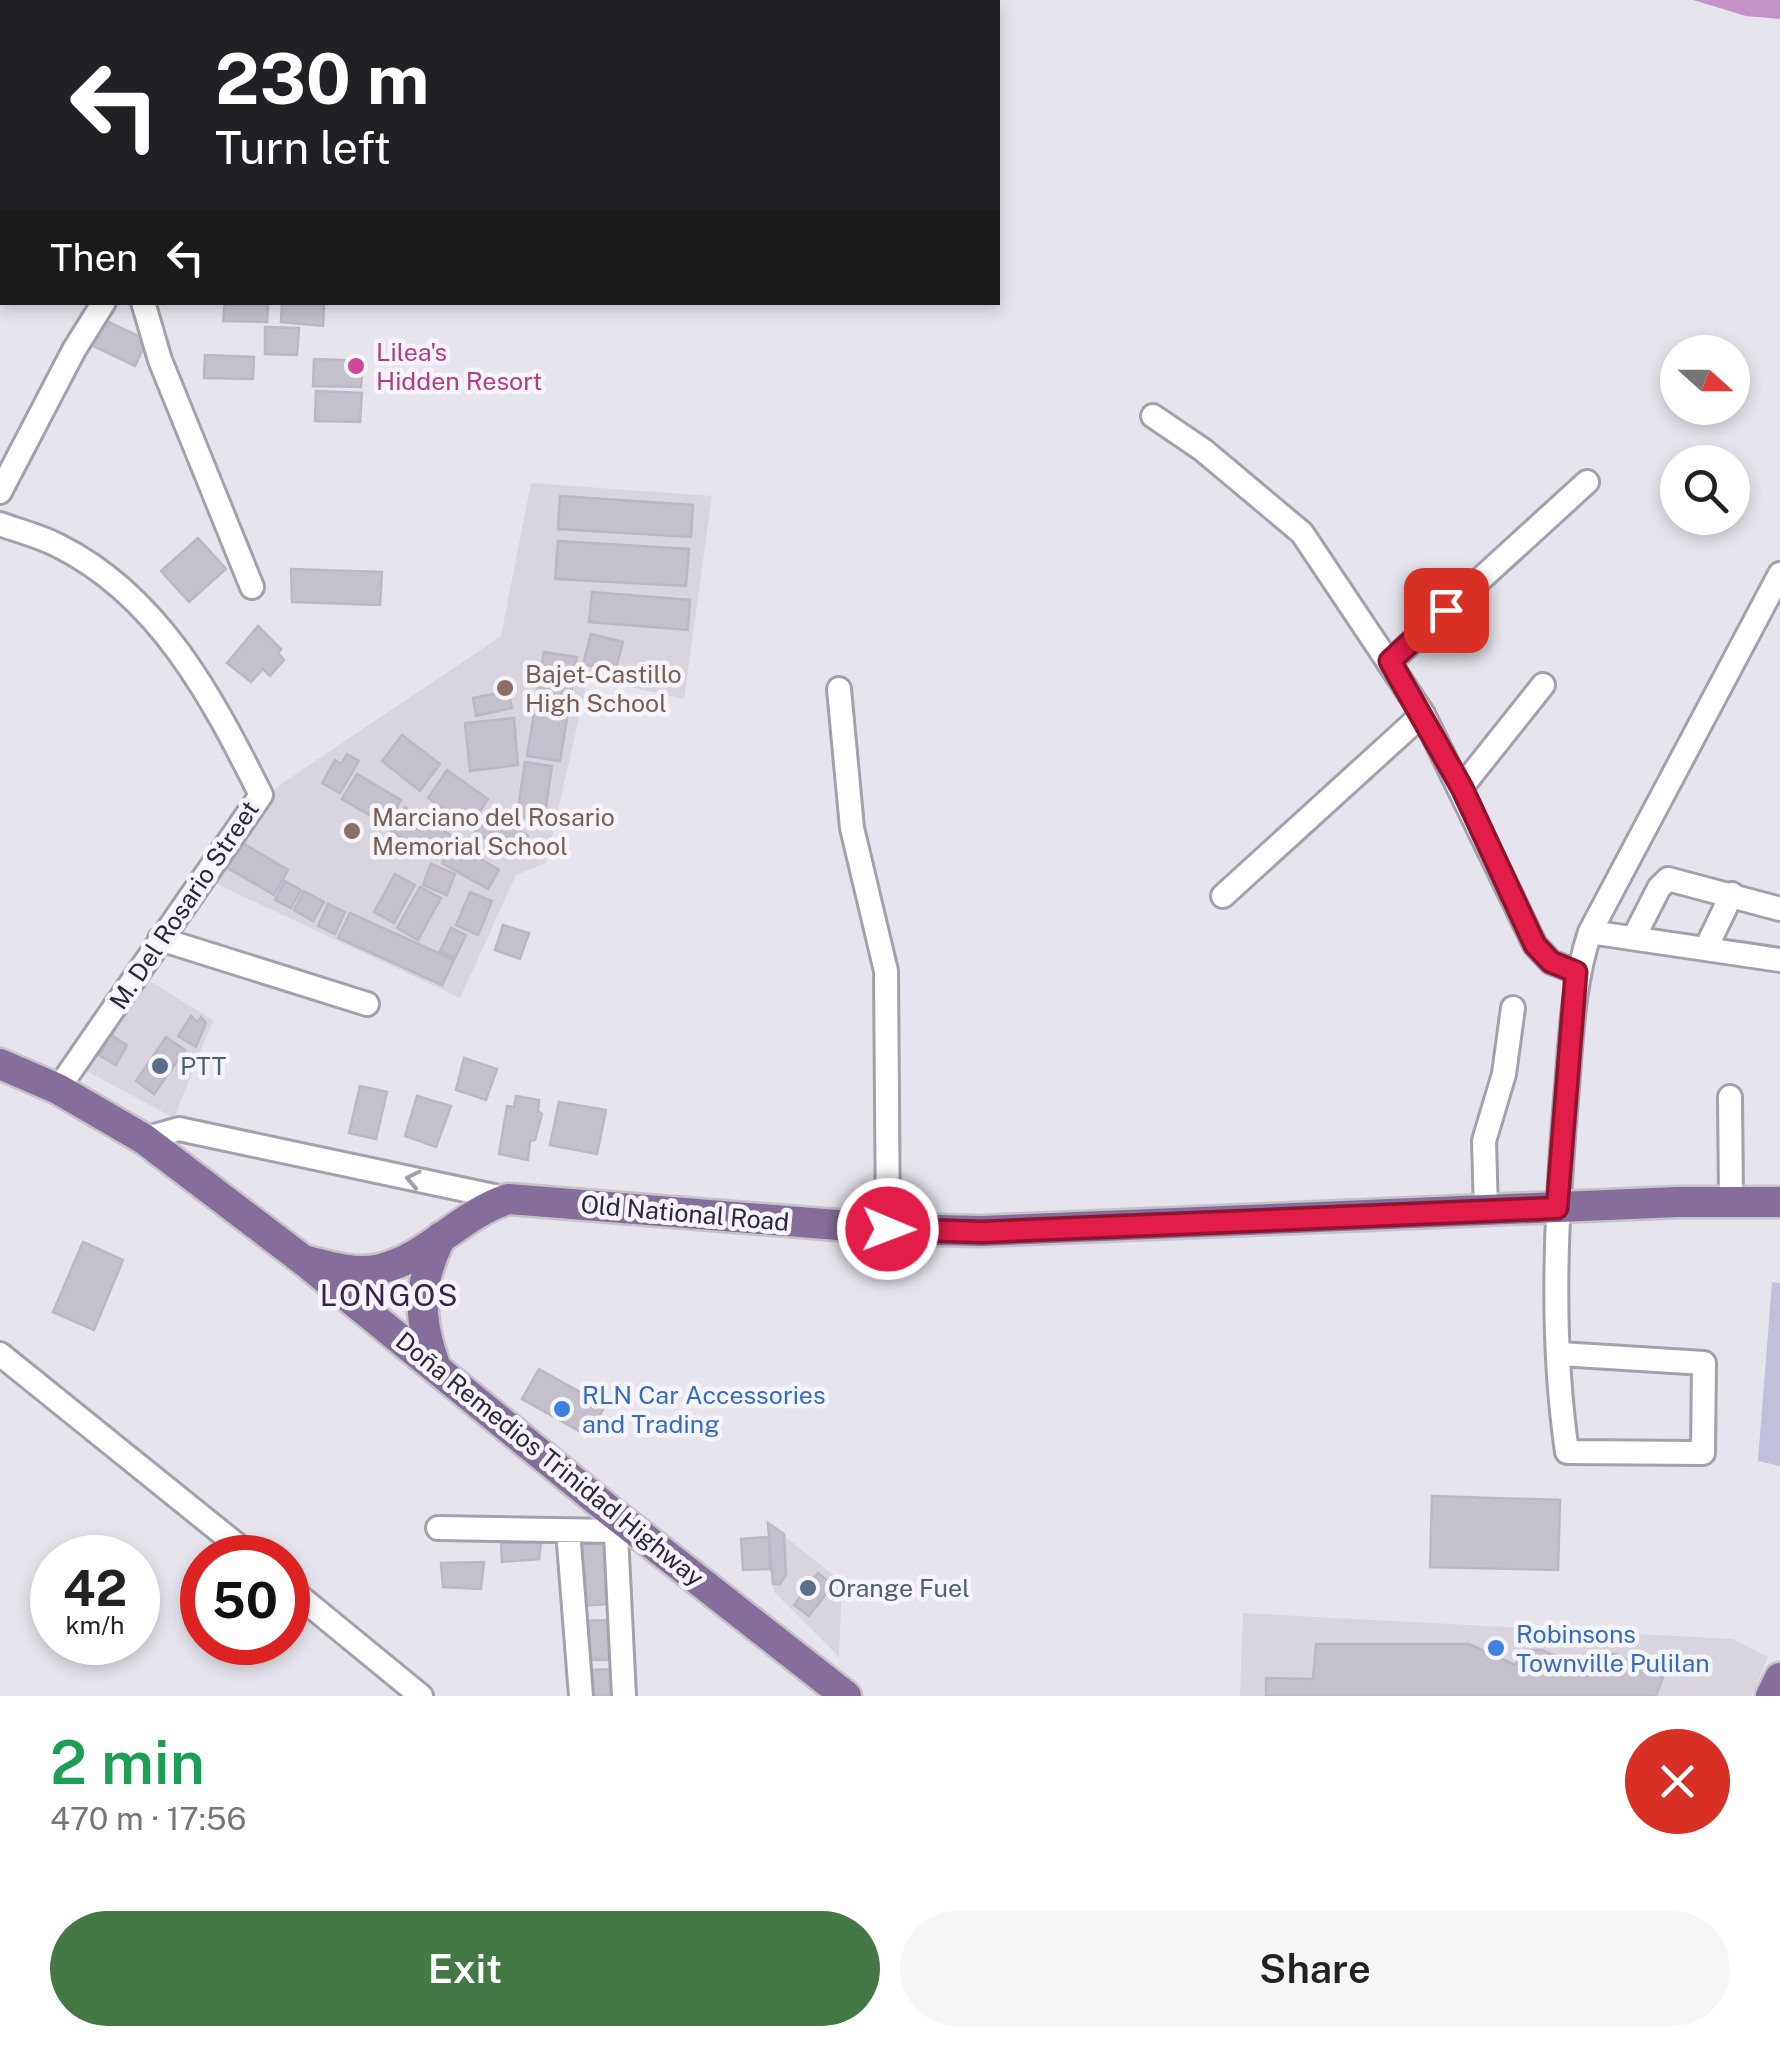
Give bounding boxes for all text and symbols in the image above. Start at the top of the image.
text: 230 m [215,37,429,120]
icon: left [50,40,180,170]
text: Turn left [215,121,391,174]
icon: left [158,230,213,285]
text: Then [50,235,138,280]
north arrow [1660,335,1750,425]
map controls [1660,335,1750,535]
place label: Lilea's Hidden Resort [376,337,542,396]
marker: Lilea's Hidden Resort [345,355,367,377]
button: search [1660,445,1750,535]
pin [1404,568,1489,653]
icon: arrive [1419,583,1474,638]
place label: Bajet-Castillo High School [525,659,682,718]
marker: Bajet-Castillo High School [494,677,516,699]
street label: M. Del Rosario Street [103,795,265,1015]
place label: Marciano del Rosario Memorial School [372,802,615,861]
marker: Marciano del Rosario Memorial School [341,820,363,842]
place label: PTT [180,1051,226,1081]
marker: PTT [149,1055,171,1077]
one-way arrow [404,1169,421,1190]
position arrow [836,1177,940,1281]
street label: Old National Road [579,1189,791,1237]
district label: LONGOS [320,1277,460,1313]
street label: Doña Remedios Trinidad Highway [390,1325,710,1593]
place label: RLN Car Accessories and Trading [582,1380,826,1439]
marker: RLN Car Accessories and Trading [551,1398,573,1420]
speed limit sign: 50 [180,1535,310,1665]
text: 42 [63,1558,127,1617]
place label: Orange Fuel [828,1573,970,1603]
marker: Orange Fuel [797,1577,819,1599]
text: km/h [66,1610,124,1640]
place label: Robinsons Townville Pulilan [1516,1619,1710,1678]
marker: Robinsons Townville Pulilan [1485,1637,1507,1659]
text: 2 min [50,1727,205,1798]
button: close [1625,1729,1730,1834]
text: 470 m · 17:56 [50,1800,246,1837]
button: Exit [50,1911,880,2026]
button: Share [900,1911,1730,2026]

